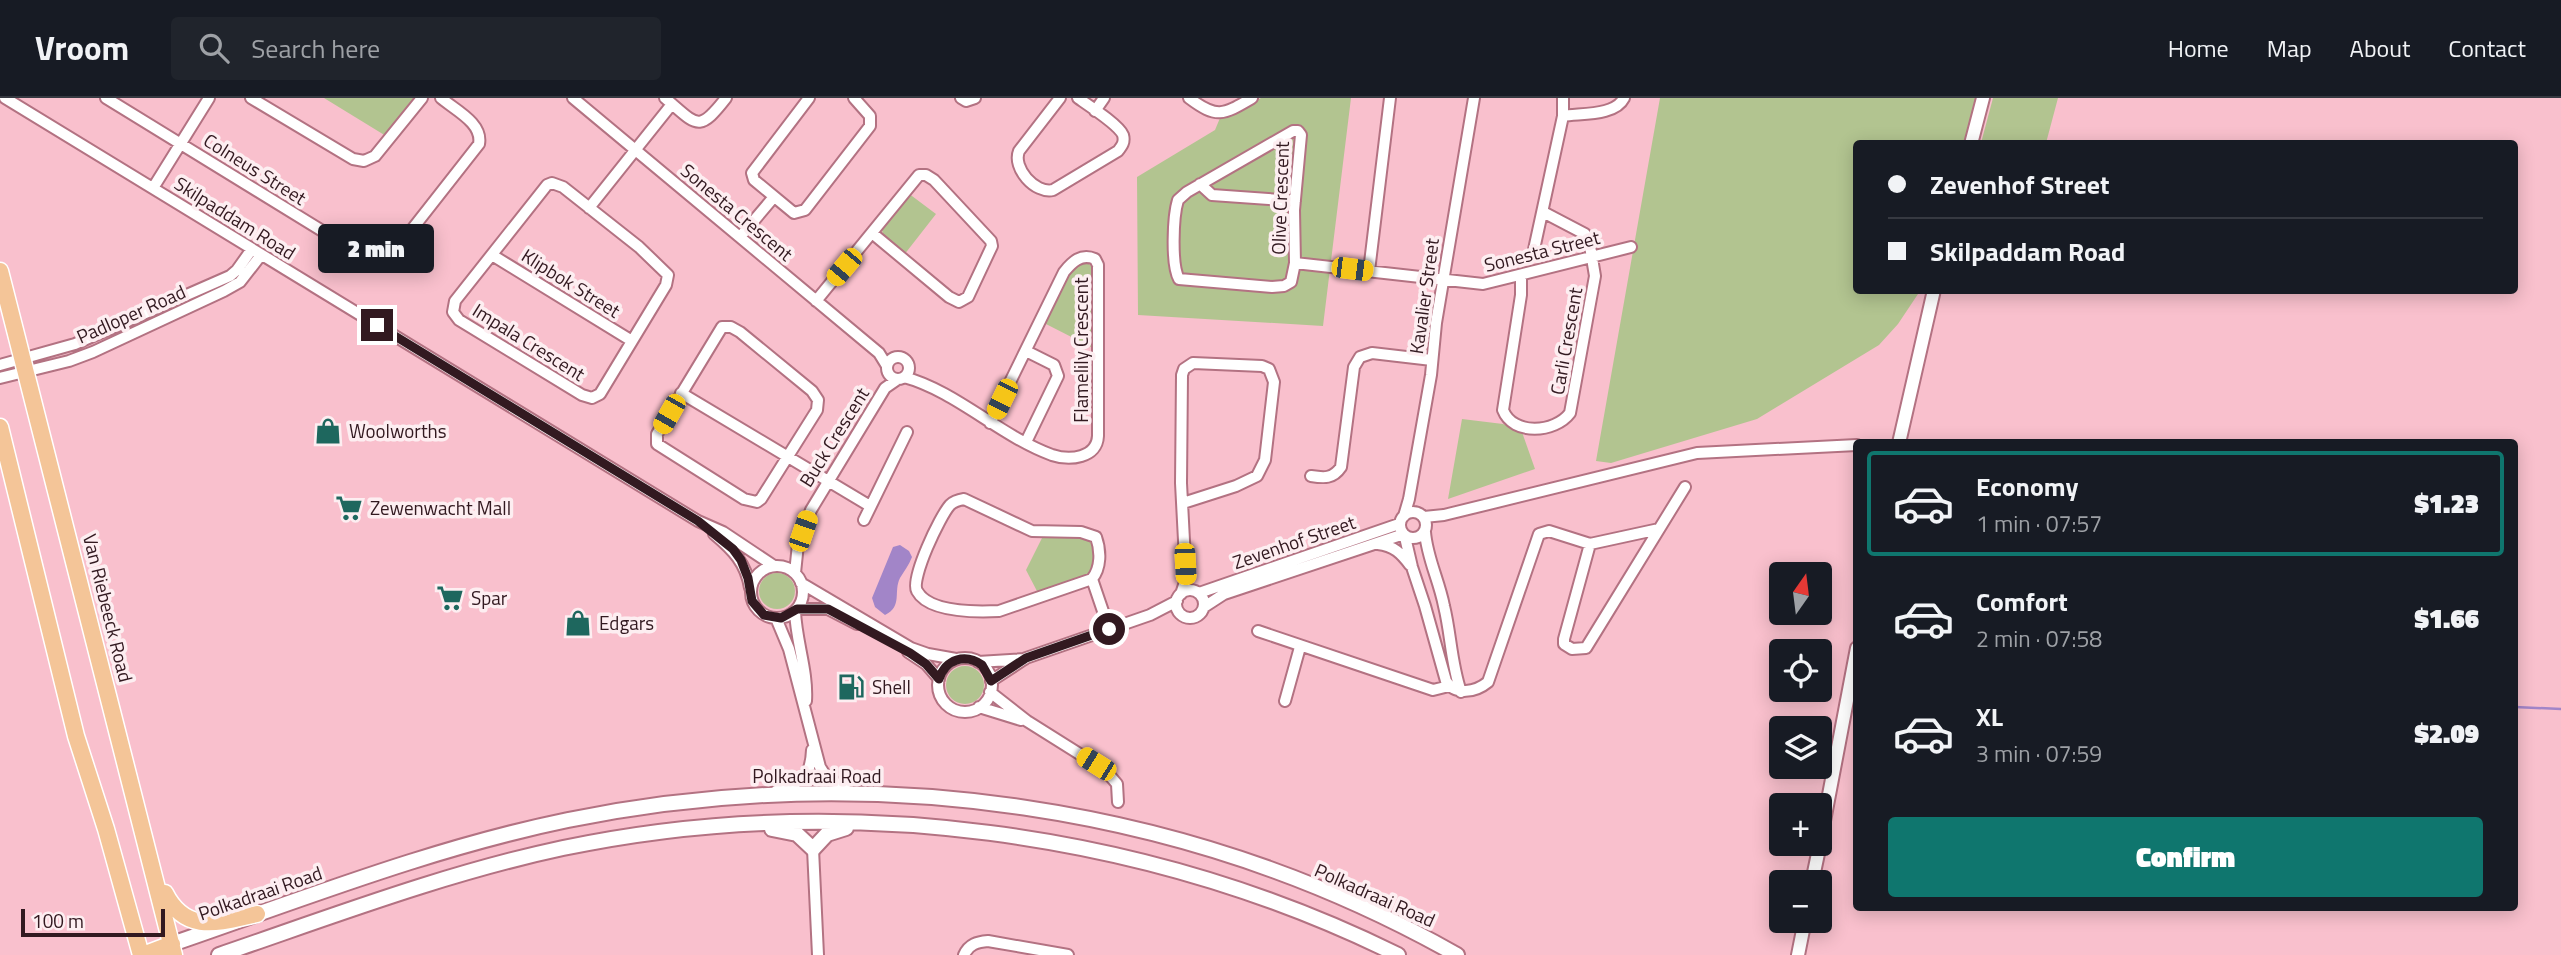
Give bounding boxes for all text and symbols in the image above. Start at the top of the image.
search box [171,17,661,80]
text: Vroom [35,23,129,73]
icon: search [195,29,233,67]
text: Search here [251,29,380,68]
text: Home [2168,30,2229,66]
text: Map [2267,30,2312,66]
text: About [2350,30,2410,66]
text: Contact [2448,30,2526,66]
street label: Colneus Street [198,125,313,212]
street label: Olive Crescent [1263,140,1296,255]
street label: Sonesta Crescent [675,156,800,268]
text: Zevenhof Street [1930,165,2109,204]
street label: Skilpaddam Road [169,169,302,267]
street label: Sonesta Street [1481,222,1603,279]
callout: 2 min [319,224,435,272]
text: 2 min [347,231,405,266]
text: Skilpaddam Road [1930,232,2125,271]
street label: Kavalier Street [1401,236,1446,356]
street label: Klipbok Street [516,241,627,325]
car [823,244,866,290]
car [1330,256,1375,282]
street label: Padloper Road [72,277,190,351]
street label: Flamelily Crescent [1066,277,1095,423]
street label: Carli Crescent [1542,284,1589,397]
street label: Impala Crescent [467,295,591,388]
route end [361,309,393,341]
car [984,376,1021,422]
street label: Buck Crescent [791,381,876,492]
car [650,391,689,437]
shop icon: Woolworths [313,416,343,446]
place label: Woolworths [349,416,447,445]
text: Economy [1976,467,2078,506]
icon: car [1892,472,1955,535]
text: $1.23 [2414,484,2479,523]
supermarket icon: Zewenwacht Mall [334,493,364,523]
place label: Zewenwacht Mall [370,493,511,522]
text: 1 min · 07:57 [1976,506,2102,541]
street label: Zevenhof Street [1229,507,1359,576]
car [787,508,820,554]
street label: Van Riebeeck Road [76,531,141,685]
car [1174,542,1197,586]
north arrow [1769,562,1832,625]
map controls [1769,562,1832,933]
text: Comfort [1976,582,2068,621]
supermarket icon: Spar [435,583,465,613]
place label: Spar [471,583,508,612]
icon: car [1892,587,1955,650]
text: $1.66 [2414,599,2479,638]
shop icon: Edgars [563,608,593,638]
place label: Edgars [599,608,654,637]
route start [1093,613,1125,645]
text: 2 min · 07:58 [1976,621,2102,656]
button: locate [1769,639,1832,702]
fuel station icon: Shell [836,672,866,702]
place label: Shell [872,672,911,701]
text: XL [1976,697,2003,736]
icon: car [1892,702,1955,765]
text: $2.09 [2414,714,2479,753]
button: layers [1769,716,1832,779]
text: 3 min · 07:59 [1976,736,2102,771]
car [1073,744,1120,784]
street label: Polkadraai Road [752,761,882,790]
button: + [1769,793,1832,856]
button: Confirm [1888,817,2483,897]
street label: Polkadraai Road [1310,855,1440,934]
street label: Polkadraai Road [194,858,326,927]
button: − [1769,870,1832,933]
scale bar [21,906,164,938]
text: 100 m [32,906,84,935]

